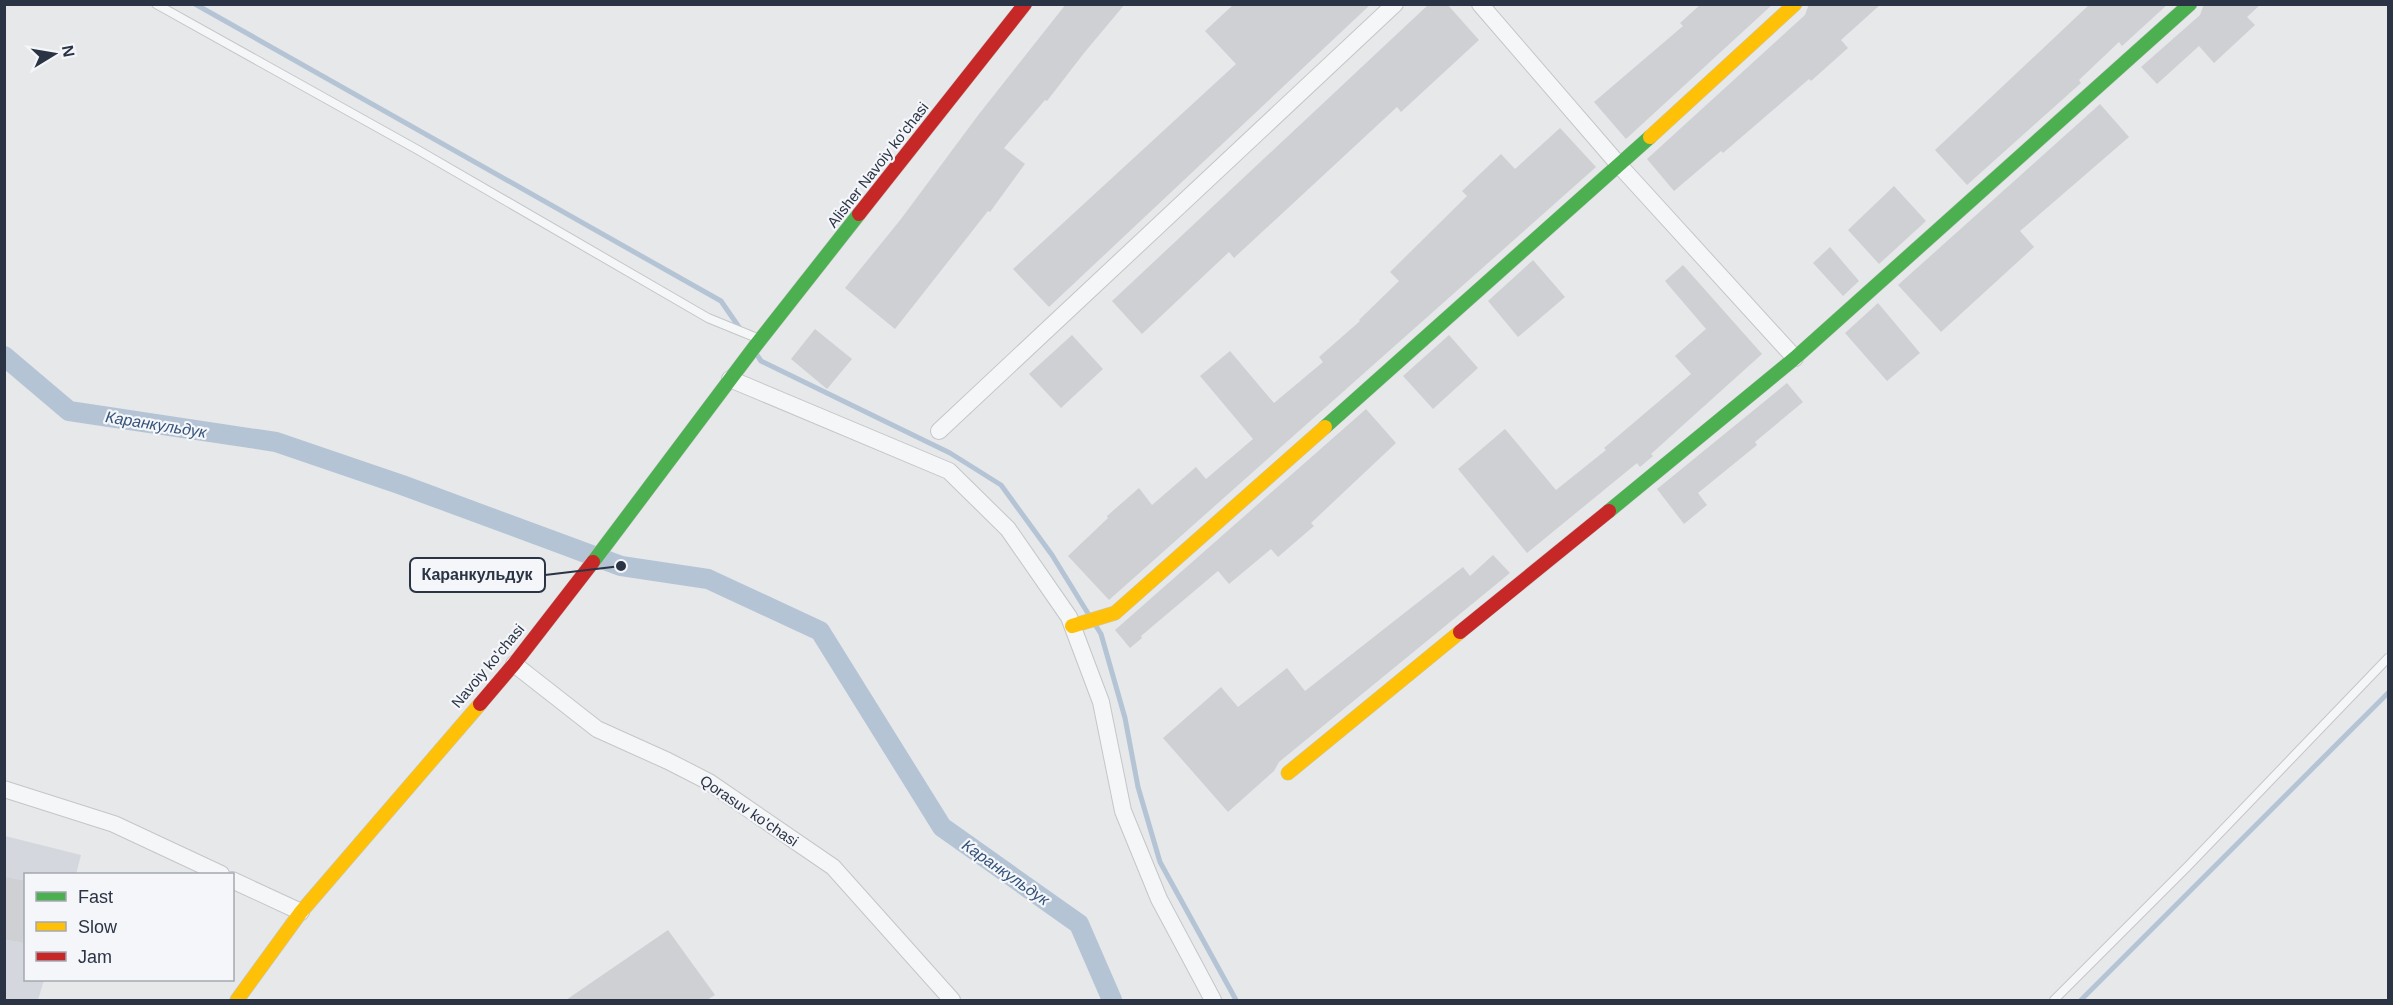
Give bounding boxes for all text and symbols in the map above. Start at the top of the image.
north arrow [24,24,84,84]
text: N [59,44,78,59]
street label: Alisher Navoiy ko'chasi [824,99,932,231]
water label: Каранкульдук [104,408,209,441]
callout: Каранкульдук [410,558,545,592]
text: Каранкульдук [421,566,534,583]
street label: Navoiy ko'chasi [448,620,527,711]
street label: Qorasuv ko'chasi [697,771,802,850]
water label: Каранкульдук [959,836,1054,909]
legend [24,873,234,981]
text: Fast [78,887,113,907]
text: Slow [78,917,118,937]
text: Jam [78,947,112,967]

